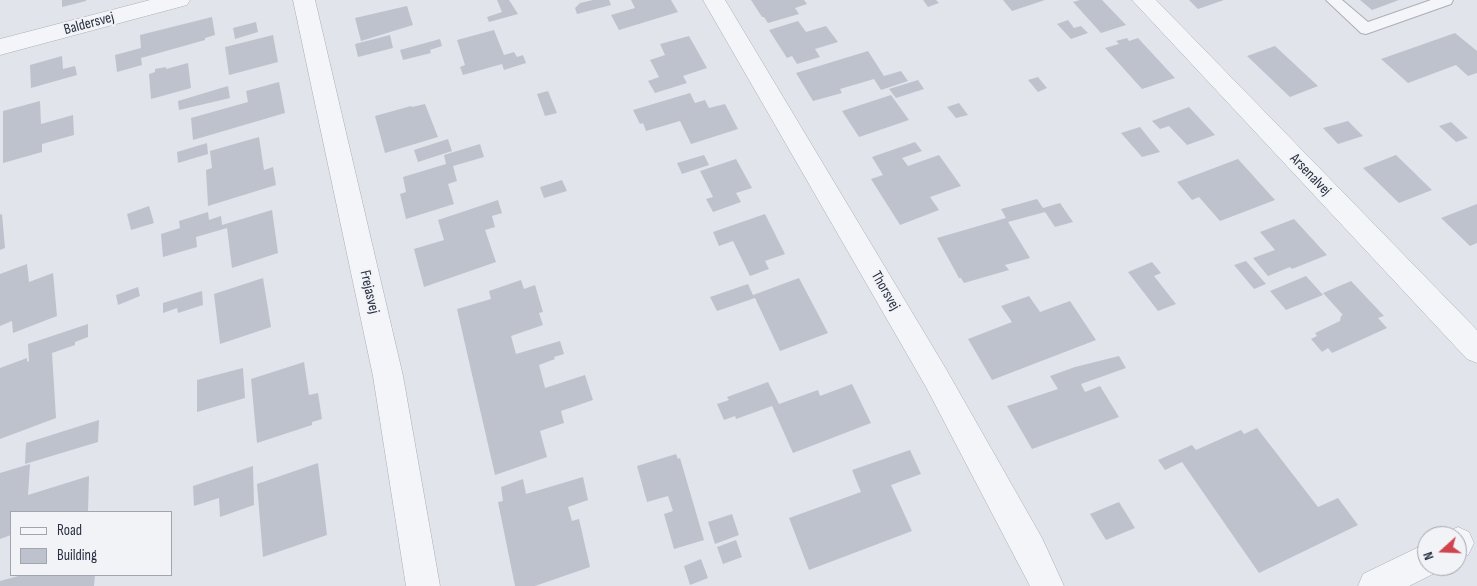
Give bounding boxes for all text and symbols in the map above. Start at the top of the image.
street label: Baldersvej [62,9,116,39]
street label: Arsenalvej [1286,150,1334,200]
street label: Thorsvej [867,268,903,314]
street label: Frejasvej [355,269,383,315]
legend [10,511,172,576]
text: Road [57,521,82,540]
north arrow [1417,526,1467,576]
text: Building [57,546,97,565]
text: N [1419,550,1438,562]

